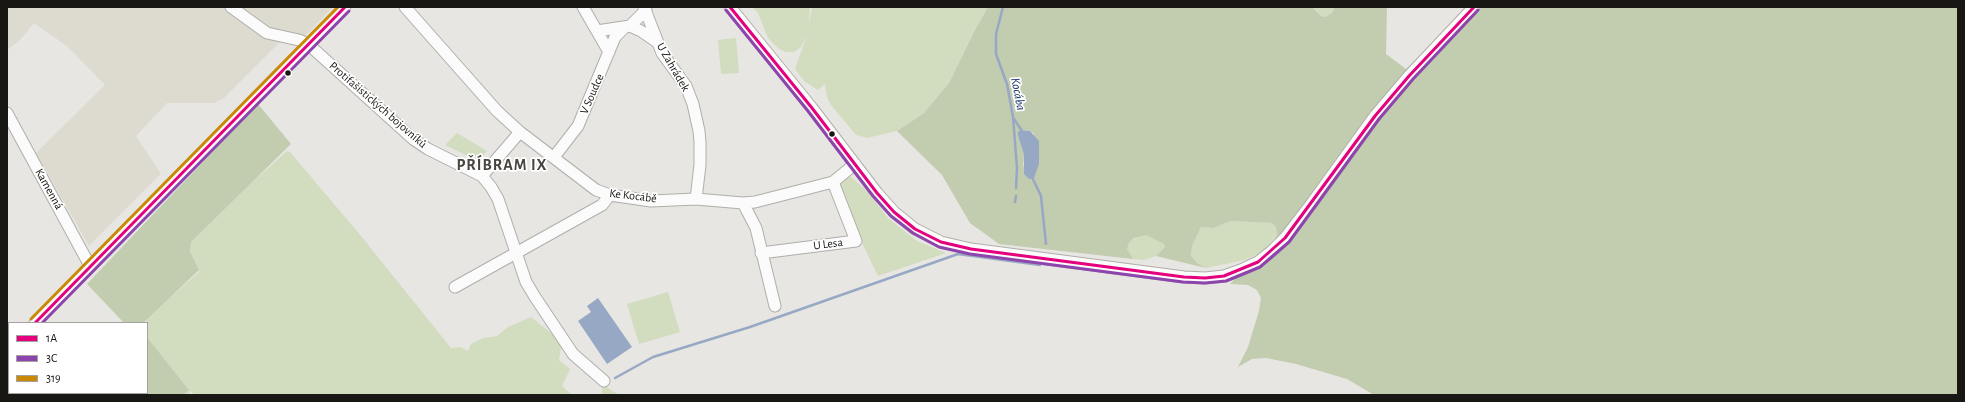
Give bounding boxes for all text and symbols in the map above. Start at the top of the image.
street label: U Zahrádek [653,40,693,94]
street label: Protifašistických bojovníků [326,59,430,151]
unlabelled marker [283,68,293,78]
street label: V Soudce [577,72,607,116]
water label: Kocába [1007,76,1029,112]
unlabelled marker [827,129,837,139]
district label: PŘÍBRAM IX [456,155,548,175]
street label: Kamenná [32,166,66,212]
street label: Ke Kocábě [608,186,658,206]
street label: U Lesa [812,235,844,253]
legend [8,322,148,394]
text: 1A [46,332,57,344]
text: 3C [46,352,57,364]
text: 319 [46,372,61,384]

